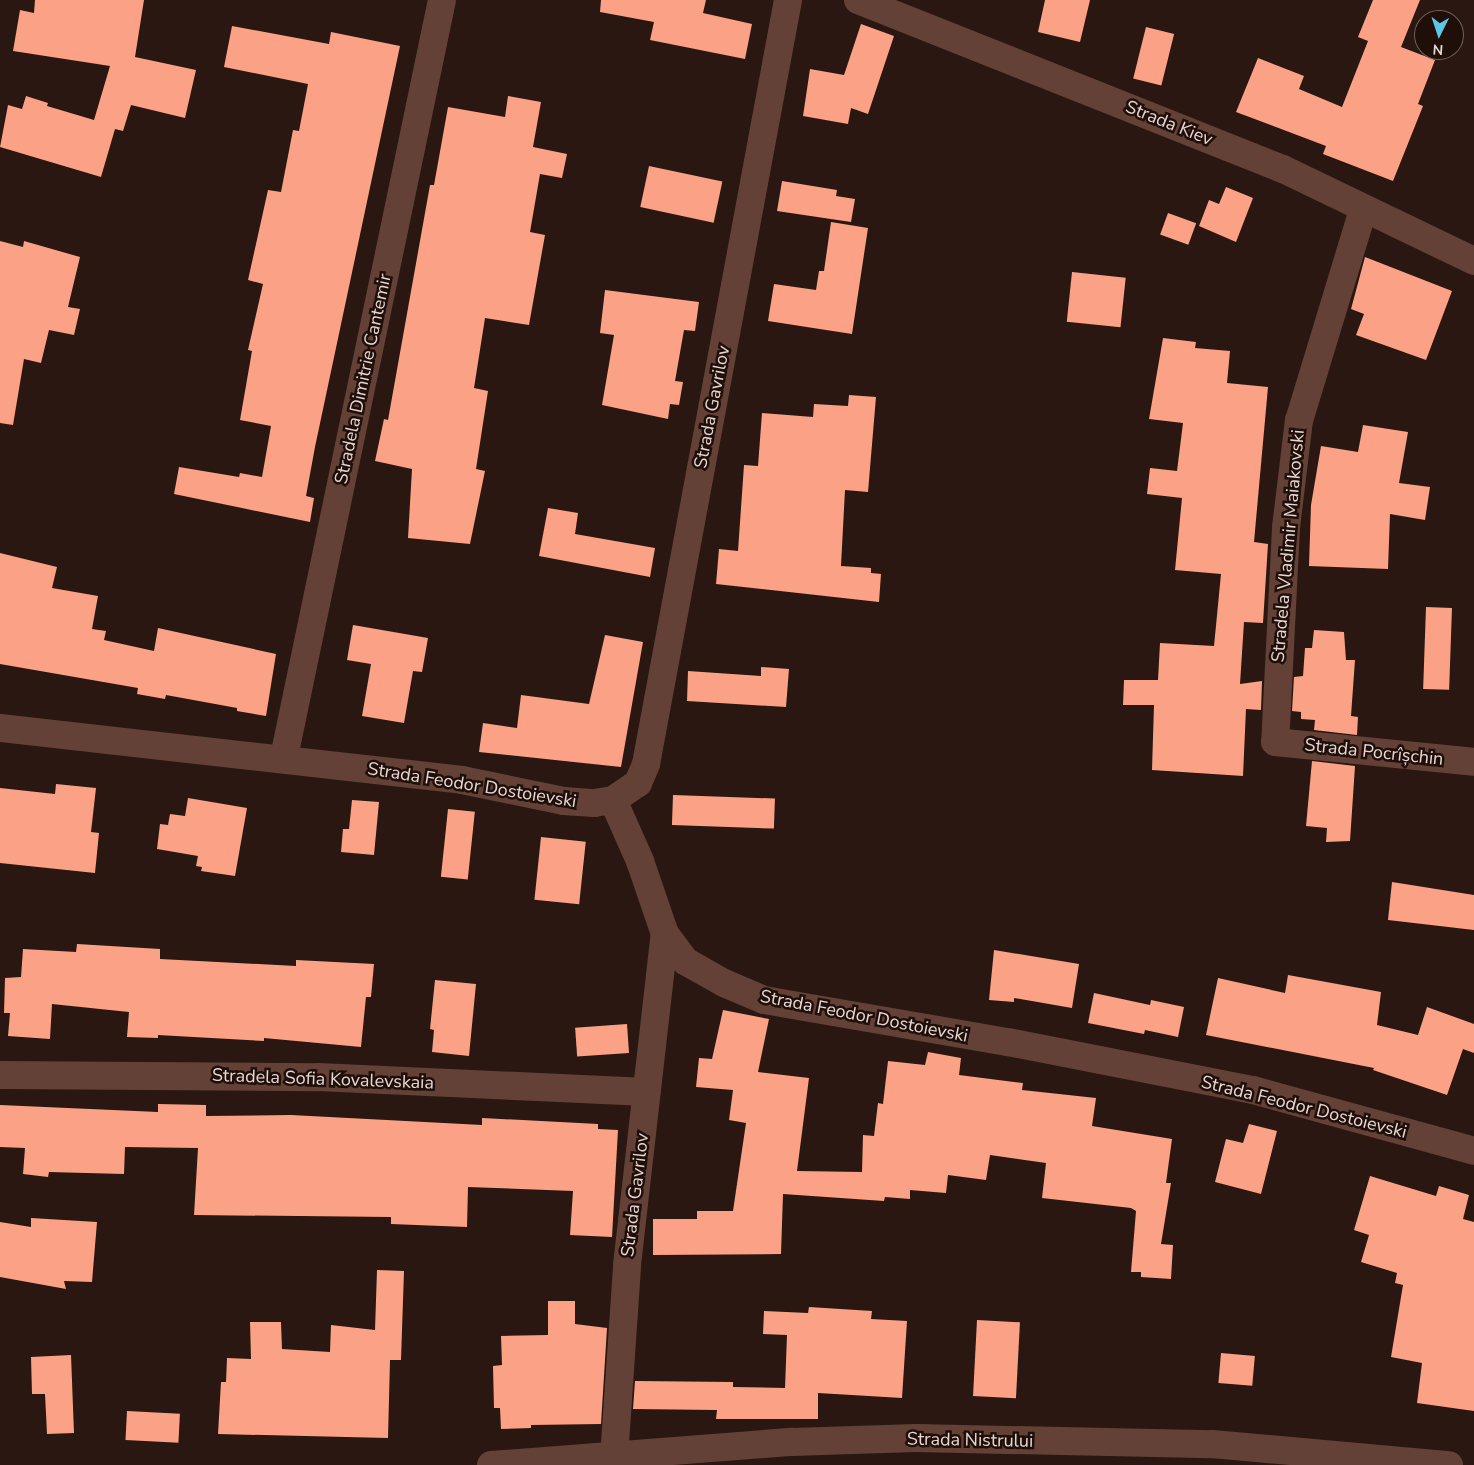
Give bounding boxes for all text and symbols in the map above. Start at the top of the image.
north arrow [1414,10,1464,60]
text: N [1432,40,1444,59]
street label: Strada Kiev [1122,96,1216,150]
street label: Stradela Dimitrie Cantemir [330,272,396,486]
street label: Strada Gavrilov [690,344,734,470]
street label: Stradela Vladimir Maiakovski [1267,429,1309,663]
street label: Strada Pocrîșchin [1304,734,1444,770]
street label: Strada Feodor Dostoievski [366,758,578,812]
street label: Strada Feodor Dostoievski [758,985,970,1047]
street label: Stradela Sofia Kovalevskaia [212,1064,434,1094]
street label: Strada Feodor Dostoievski [1199,1071,1409,1143]
street label: Strada Gavrilov [617,1132,653,1258]
street label: Strada Nistrului [907,1428,1033,1452]

